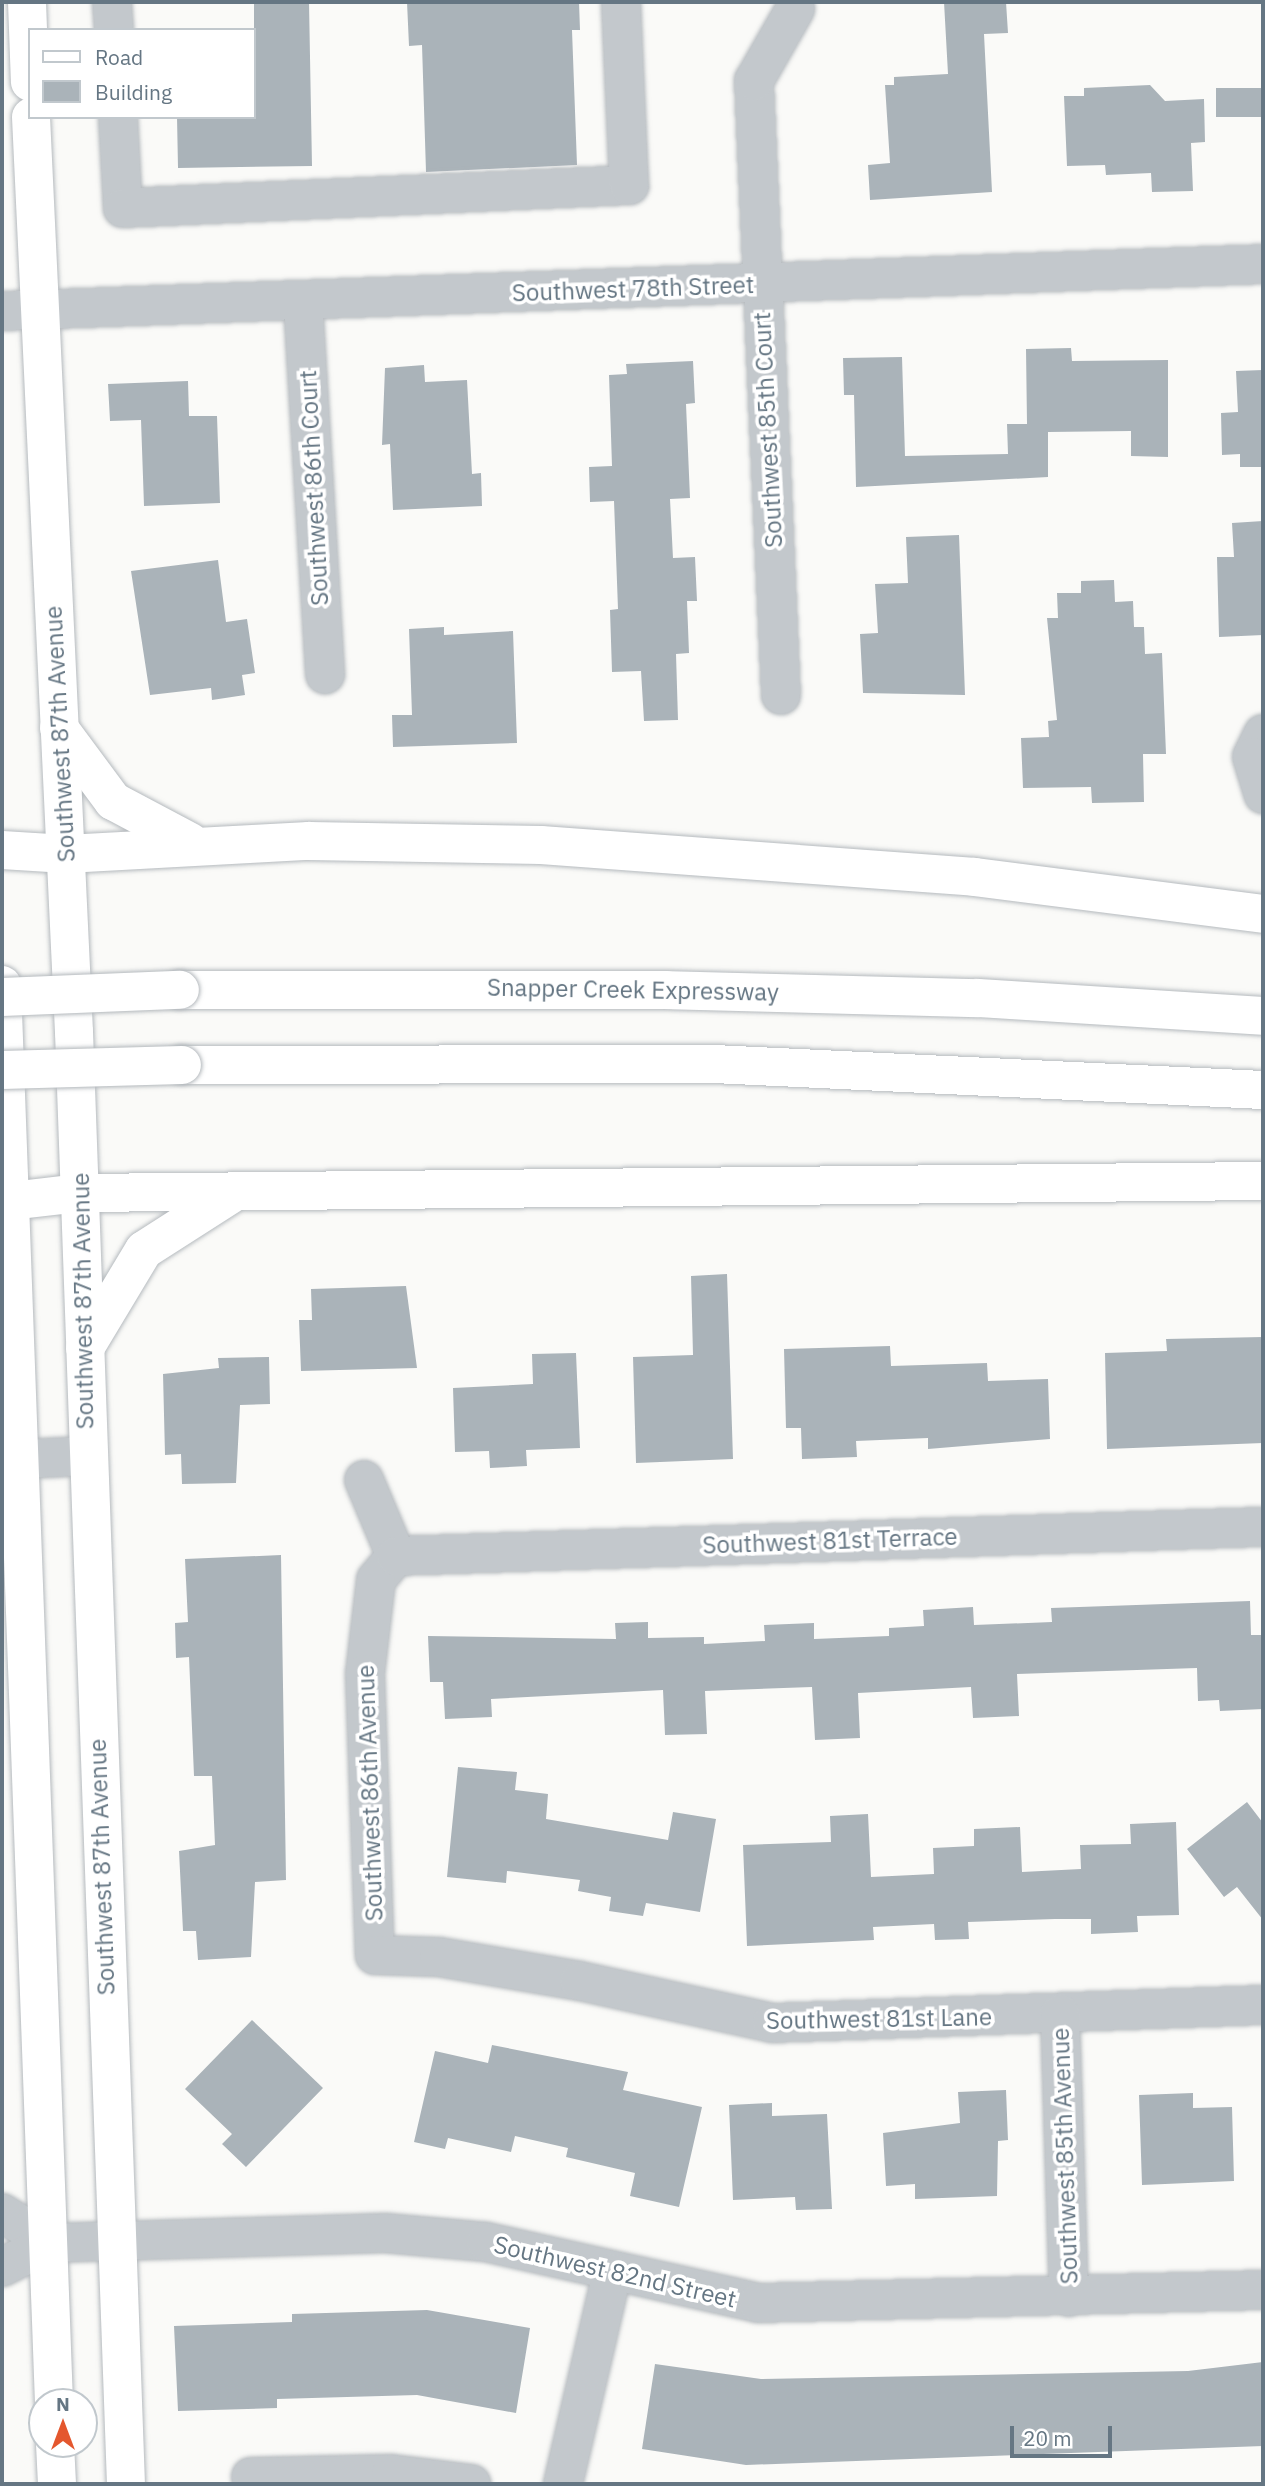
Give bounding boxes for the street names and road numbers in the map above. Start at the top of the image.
street label: Southwest 78th Street [511,270,755,308]
street label: Southwest 85th Court [747,311,789,549]
street label: Southwest 86th Court [293,369,335,607]
street label: Southwest 87th Avenue [39,605,81,863]
street label: Snapper Creek Expressway [487,973,779,1007]
street label: Southwest 87th Avenue [66,1172,100,1430]
street label: Southwest 81st Terrace [702,1522,958,1560]
street label: Southwest 86th Avenue [351,1664,389,1922]
street label: Southwest 87th Avenue [83,1738,121,1996]
street label: Southwest 81st Lane [766,2003,992,2035]
street label: Southwest 85th Avenue [1046,2027,1084,2285]
street label: Southwest 82nd Street [491,2230,739,2314]

